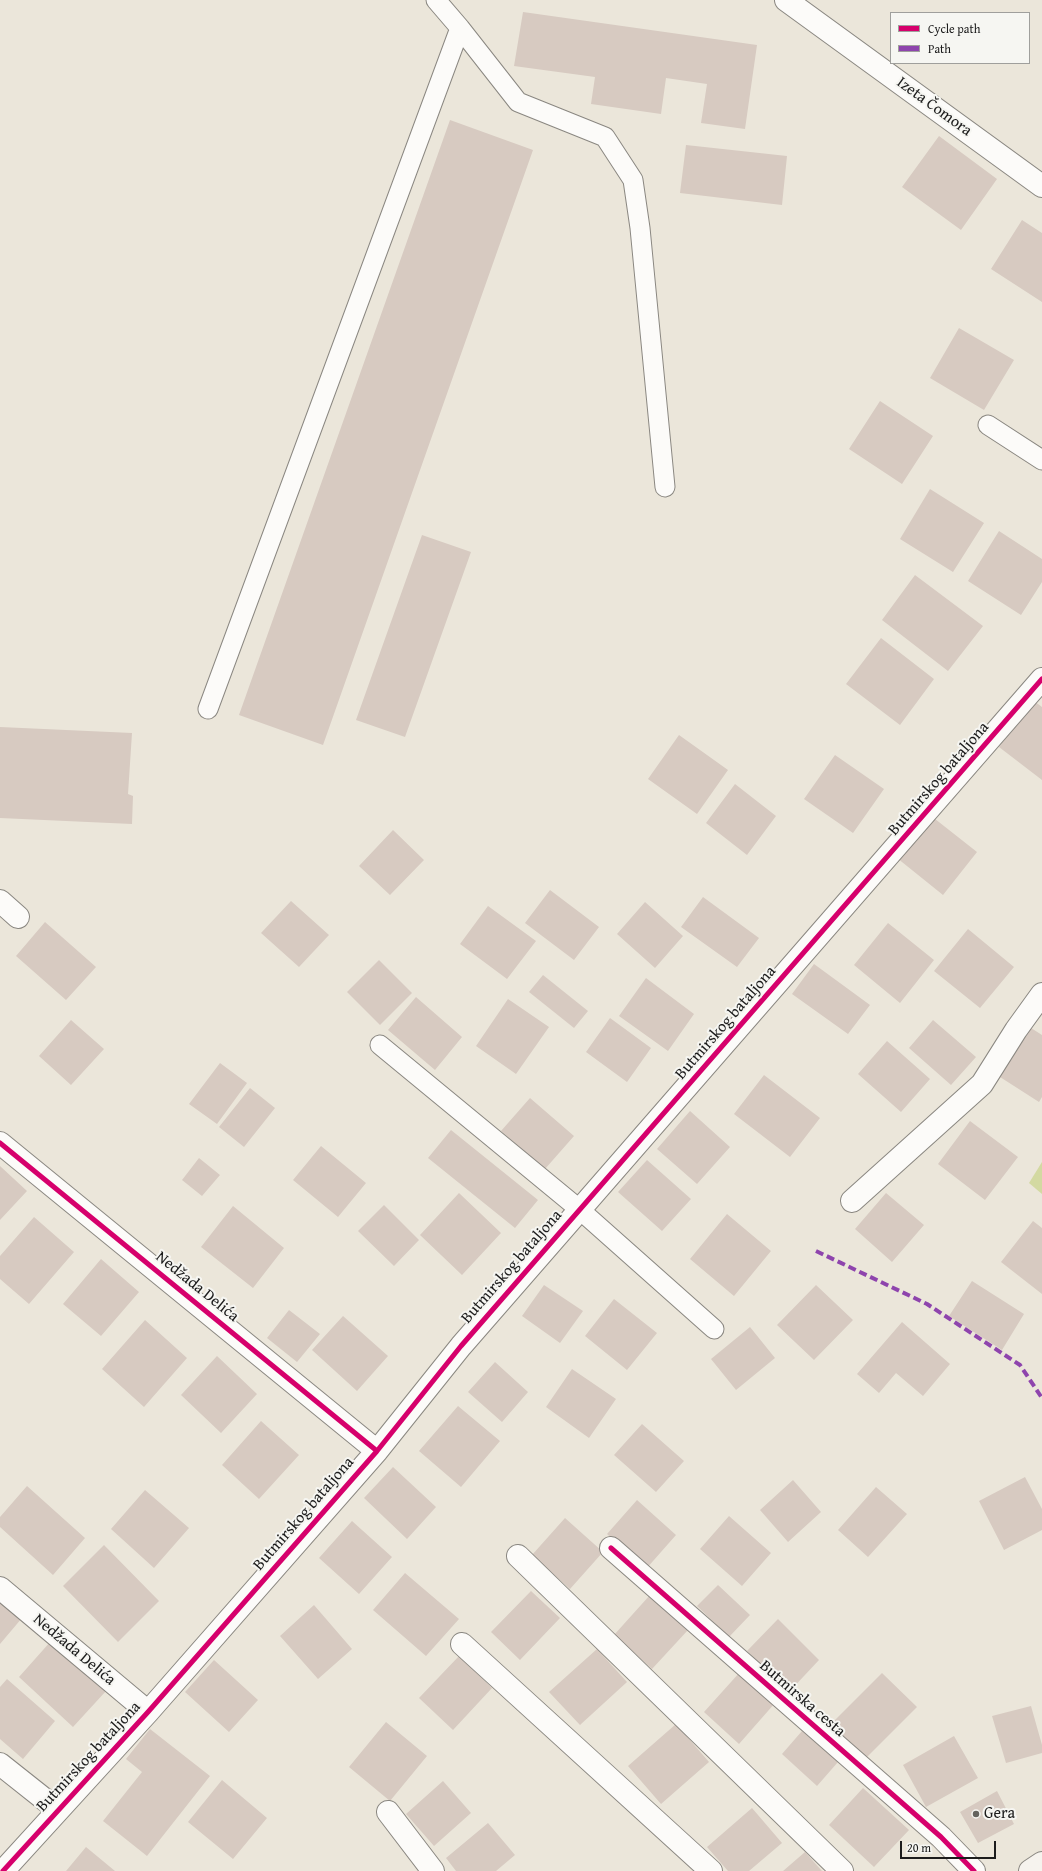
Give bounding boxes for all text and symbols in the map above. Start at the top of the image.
legend [890,12,1030,64]
text: Cycle path [928,20,980,37]
text: Path [928,40,951,57]
street label: Izeta Čomora [893,73,975,141]
street label: Butmirskog bataljona [885,718,993,840]
street label: Butmirskog bataljona [672,962,780,1084]
street label: Butmirskog bataljona [458,1206,566,1328]
street label: Nedžada Delića [151,1248,243,1326]
street label: Butmirskog bataljona [250,1453,358,1575]
street label: Nedžada Delića [29,1610,119,1690]
street label: Butmirska cesta [755,1657,849,1741]
street label: Butmirskog bataljona [33,1698,145,1816]
place label: Gera [984,1804,1015,1824]
marker: Gera [971,1809,981,1819]
scale bar [902,1833,998,1859]
text: 20 m [907,1839,931,1856]

